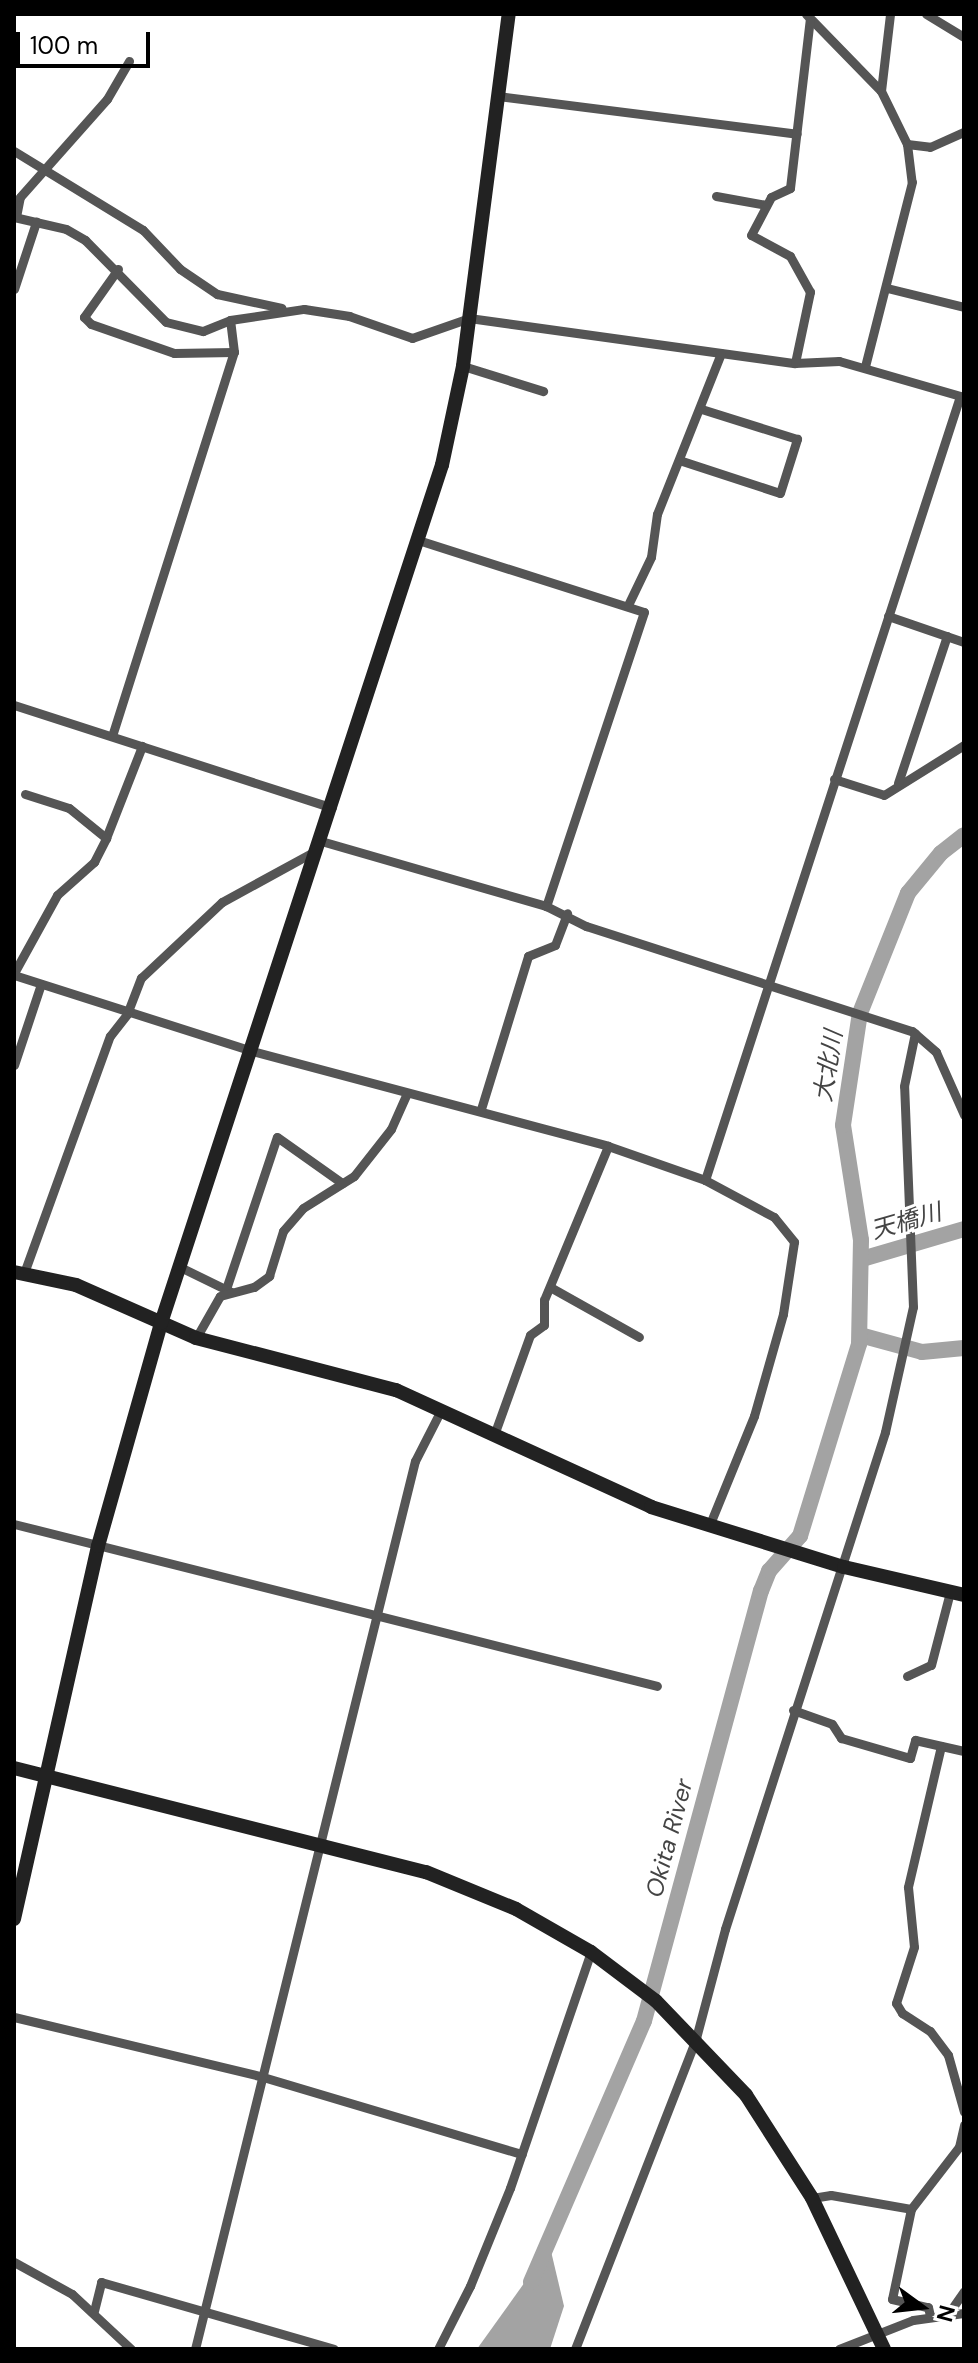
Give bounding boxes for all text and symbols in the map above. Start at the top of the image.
scale bar [20,16,154,66]
text: 100 m [30,30,98,61]
water label: 大北川 [808,1028,848,1104]
water label: 天橋川 [867,1197,945,1245]
water label: Okita River [639,1776,699,1900]
north arrow [882,2267,962,2347]
text: N [930,2302,962,2325]

